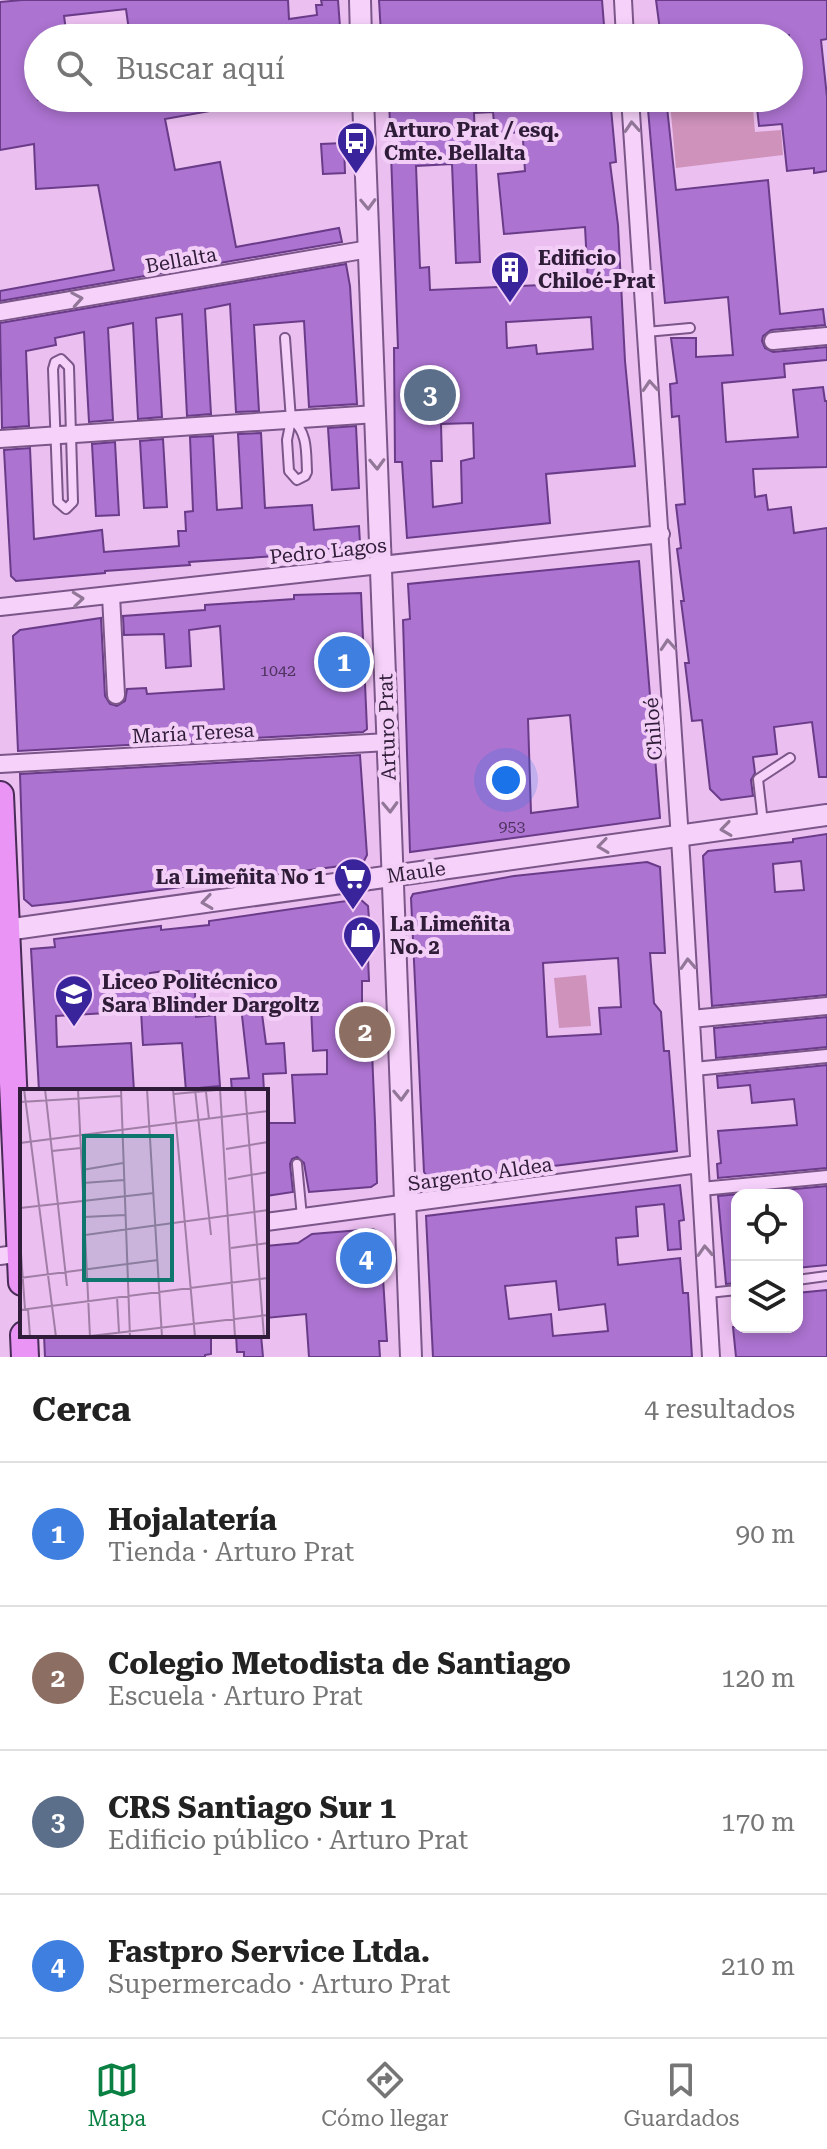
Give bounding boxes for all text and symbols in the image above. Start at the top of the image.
search box [24,24,803,112]
icon: search [52,46,96,90]
text: Buscar aquí [116,51,285,86]
place label: Arturo Prat / esq. Cmte. Bellalta [384,118,560,165]
bus stop icon: Arturo Prat / esq. Cmte. Bellalta [335,120,377,175]
one-way arrow [624,120,641,133]
one-way arrow [359,198,376,211]
street label: Bellalta [144,242,219,278]
place label: Edificio Chiloé-Prat [538,246,655,293]
building icon: Edificio Chiloé-Prat [489,249,531,304]
one-way arrow [70,291,84,308]
pin: 3 [404,365,456,425]
one-way arrow [642,379,659,392]
one-way arrow [369,458,386,471]
street label: Pedro Lagos [268,533,388,569]
one-way arrow [71,590,84,607]
pin: 1 [318,632,370,692]
one-way arrow [660,638,677,651]
house number: 1042 [260,661,296,680]
street label: Arturo Prat [373,673,401,781]
street label: Chiloé [639,697,667,761]
street label: María Teresa [131,718,255,748]
your location [486,760,526,800]
one-way arrow [382,801,399,814]
house number: 953 [499,817,525,836]
one-way arrow [719,820,733,837]
one-way arrow [596,837,610,854]
supermarket icon: La Limeñita No 1 [332,856,374,911]
street label: Maule [385,856,447,888]
place label: La Limeñita No 1 [156,865,325,889]
one-way arrow [200,893,213,910]
place label: La Limeñita No. 2 [390,912,510,959]
shop icon: La Limeñita No. 2 [341,914,383,969]
one-way arrow [679,957,696,970]
place label: Liceo Politécnico Sara Blinder Dargoltz [102,970,319,1017]
school or university icon: Liceo Politécnico Sara Blinder Dargoltz [53,973,95,1028]
pin: 2 [339,1002,391,1062]
inset map [20,1089,268,1337]
one-way arrow [393,1089,410,1102]
street label: Sargento Aldea [406,1152,554,1196]
map controls [731,1189,803,1333]
button: locate [731,1189,803,1261]
pin: 4 [340,1228,392,1288]
one-way arrow [696,1244,713,1257]
button: layers [731,1261,803,1333]
text: Cerca [32,1389,131,1429]
text: 4 resultados [644,1394,795,1424]
text: Hojalatería [108,1502,277,1537]
text: 1 [51,1519,65,1549]
text: 90 m [736,1519,795,1549]
text: Tienda · Arturo Prat [108,1537,354,1567]
text: Colegio Metodista de Santiago [108,1646,571,1681]
text: 2 [51,1663,65,1693]
text: 120 m [721,1663,795,1693]
text: Escuela · Arturo Prat [108,1681,363,1711]
text: CRS Santiago Sur 1 [108,1790,396,1825]
text: 3 [51,1807,65,1837]
text: 170 m [721,1807,795,1837]
text: Edificio público · Arturo Prat [108,1825,468,1855]
text: Fastpro Service Ltda. [108,1934,430,1969]
text: 4 [51,1951,65,1981]
text: 210 m [721,1951,795,1981]
text: Supermercado · Arturo Prat [108,1969,450,1999]
tab: Mapa [87,2058,146,2131]
tab: Cómo llegar [321,2058,448,2131]
tab: Guardados [623,2058,739,2131]

